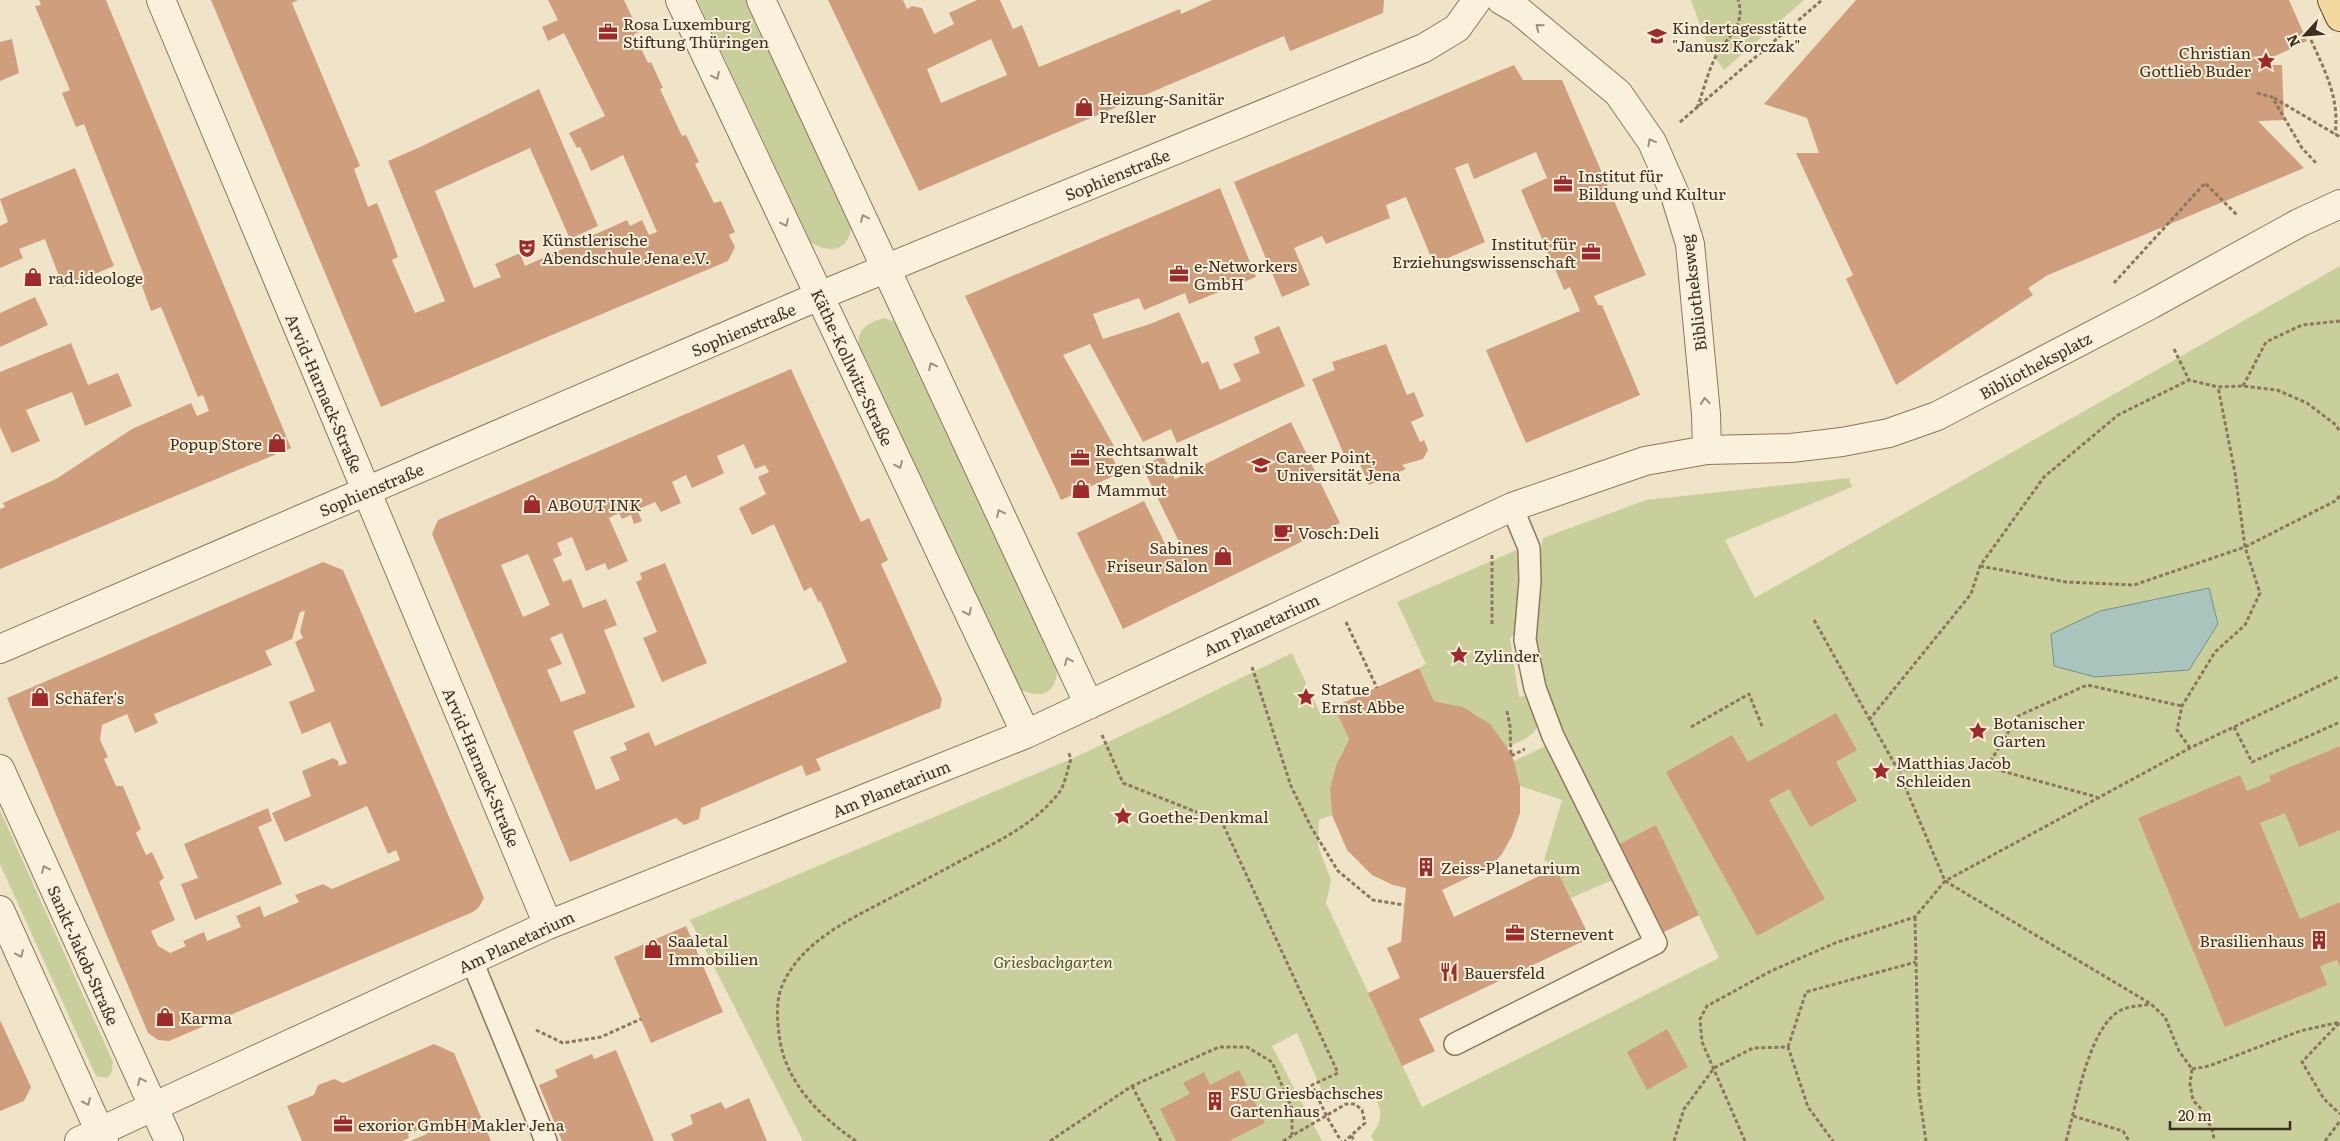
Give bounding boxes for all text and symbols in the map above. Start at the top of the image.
north arrow [2280,10,2330,60]
place label: Rosa Luxemburg Stiftung Thüringen [623,11,770,53]
place label: Kindertagesstätte "Janusz Korczak" [1672,15,1807,57]
office icon: Rosa Luxemburg Stiftung Thüringen [597,21,619,43]
one-way arrow [1536,25,1545,33]
school or university icon: Kindertagesstätte "Janusz Korczak" [1646,25,1668,47]
text: N [2281,31,2304,51]
place label: Christian Gottlieb Buder [2139,40,2251,82]
place icon: Christian Gottlieb Buder [2255,50,2277,72]
one-way arrow [709,71,720,80]
place label: Heizung-Sanitär Preßler [1099,86,1225,128]
shop icon: Heizung-Sanitär Preßler [1073,96,1095,118]
one-way arrow [1648,138,1658,147]
street label: Sophienstraße [1061,142,1173,206]
place label: Institut für Bildung und Kultur [1578,163,1726,205]
office icon: Institut für Bildung und Kultur [1552,173,1574,195]
one-way arrow [859,214,870,223]
one-way arrow [778,218,789,227]
place label: Künstlerische Abendschule Jena e.V. [542,227,710,269]
place label: Institut für Erziehungswissenschaft [1392,231,1576,273]
street label: Bibliotheksweg [1674,233,1712,353]
theatre icon: Künstlerische Abendschule Jena e.V. [516,237,538,259]
office icon: Institut für Erziehungswissenschaft [1580,241,1602,263]
place label: e-Networkers GmbH [1194,253,1297,295]
office icon: e-Networkers GmbH [1168,263,1190,285]
place label: rad.ideologe [48,265,143,289]
shop icon: rad.ideologe [22,266,44,288]
street label: Käthe-Kollwitz-Straße [806,284,900,450]
street label: Sophienstraße [687,296,799,362]
street label: Arvid-Harnack-Straße [281,310,369,476]
street label: Bibliotheksplatz [1975,325,2096,405]
one-way arrow [928,362,938,371]
one-way arrow [1700,397,1711,405]
place label: Popup Store [169,431,262,455]
shop icon: Popup Store [266,432,288,454]
place label: Rechtsanwalt Evgen Stadnik [1095,437,1204,479]
place label: Career Point, Universität Jena [1276,444,1401,486]
office icon: Rechtsanwalt Evgen Stadnik [1069,447,1091,469]
school or university icon: Career Point, Universität Jena [1250,454,1272,476]
street label: Sophienstraße [315,456,427,522]
one-way arrow [893,460,903,469]
place label: Mammut [1096,477,1167,501]
shop icon: Mammut [1070,478,1092,500]
place label: ABOUT INK [547,492,641,516]
shop icon: ABOUT INK [521,493,543,515]
one-way arrow [996,509,1006,518]
place label: Vosch:Deli [1298,520,1379,544]
cafe icon: Vosch:Deli [1272,521,1294,543]
place label: Sabines Friseur Salon [1106,535,1208,577]
shop icon: Sabines Friseur Salon [1212,545,1234,567]
street label: Am Planetarium [1199,586,1323,661]
one-way arrow [962,607,972,616]
place label: Zylinder [1474,643,1540,667]
place icon: Zylinder [1448,644,1470,666]
one-way arrow [1064,657,1075,666]
place label: Statue Ernst Abbe [1321,676,1405,718]
street label: Arvid-Harnack-Straße [438,684,526,850]
place label: Schäfer's [55,685,124,709]
shop icon: Schäfer's [29,686,51,708]
place icon: Statue Ernst Abbe [1295,686,1317,708]
place label: Botanischer Garten [1993,710,2085,752]
place icon: Botanischer Garten [1967,720,1989,742]
place label: Matthias Jacob Schleiden [1896,750,2011,792]
street label: Am Planetarium [828,753,954,823]
place icon: Matthias Jacob Schleiden [1870,760,1892,782]
place label: Goethe-Denkmal [1138,804,1269,828]
place icon: Goethe-Denkmal [1112,805,1134,827]
place label: Zeiss-Planetarium [1441,855,1581,879]
building icon: Zeiss-Planetarium [1415,856,1437,878]
one-way arrow [41,865,52,874]
street label: Sankt-Jakob-Straße [42,881,126,1029]
street label: Am Planetarium [454,903,578,978]
place label: Sternevent [1530,921,1614,945]
office icon: Sternevent [1504,922,1526,944]
place label: Saaletal Immobilien [668,928,759,970]
place label: Brasilienhaus [2199,928,2304,952]
building icon: Brasilienhaus [2308,929,2330,951]
shop icon: Saaletal Immobilien [642,938,664,960]
one-way arrow [14,949,24,958]
park label: Griesbachgarten [993,949,1113,973]
place label: Bauersfeld [1464,960,1545,984]
restaurant icon: Bauersfeld [1438,961,1460,983]
place label: Karma [180,1005,232,1029]
shop icon: Karma [154,1006,176,1028]
one-way arrow [137,1077,148,1086]
place label: FSU Griesbachsches Gartenhaus [1230,1080,1383,1122]
building icon: FSU Griesbachsches Gartenhaus [1204,1090,1226,1112]
one-way arrow [80,1097,91,1106]
scale bar [2170,1098,2290,1130]
text: 20 m [2178,1103,2212,1126]
place label: exorior GmbH Makler Jena [358,1112,565,1136]
office icon: exorior GmbH Makler Jena [332,1113,354,1135]

